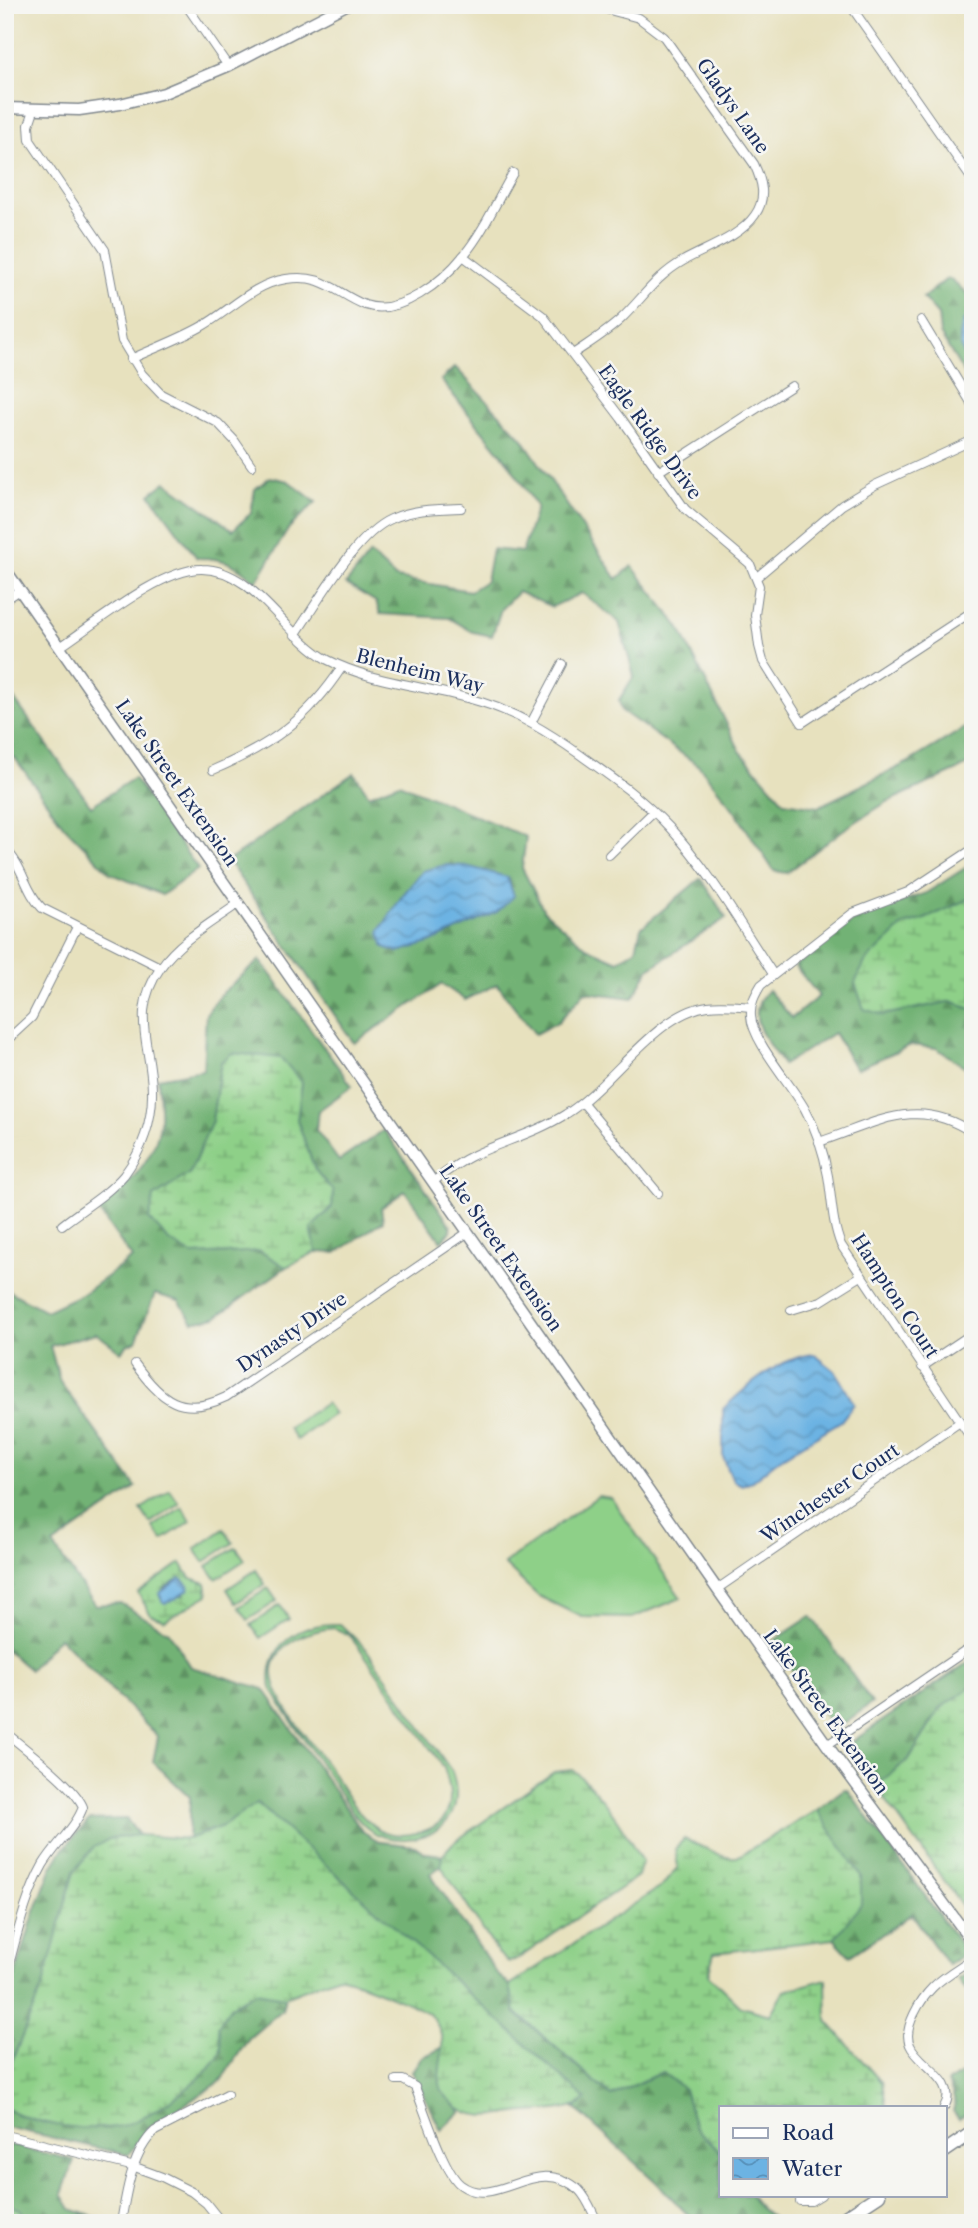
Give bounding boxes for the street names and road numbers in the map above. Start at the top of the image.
street label: Gladys Lane [692,54,774,158]
street label: Eagle Ridge Drive [593,360,707,504]
street label: Blenheim Way [354,644,487,698]
street label: Lake Street Extension [111,695,243,871]
street label: Lake Street Extension [435,1160,567,1336]
street label: Hampton Court [846,1230,944,1363]
street label: Dynasty Drive [233,1287,351,1377]
street label: Winchester Court [756,1438,904,1548]
street label: Lake Street Extension [758,1625,894,1799]

